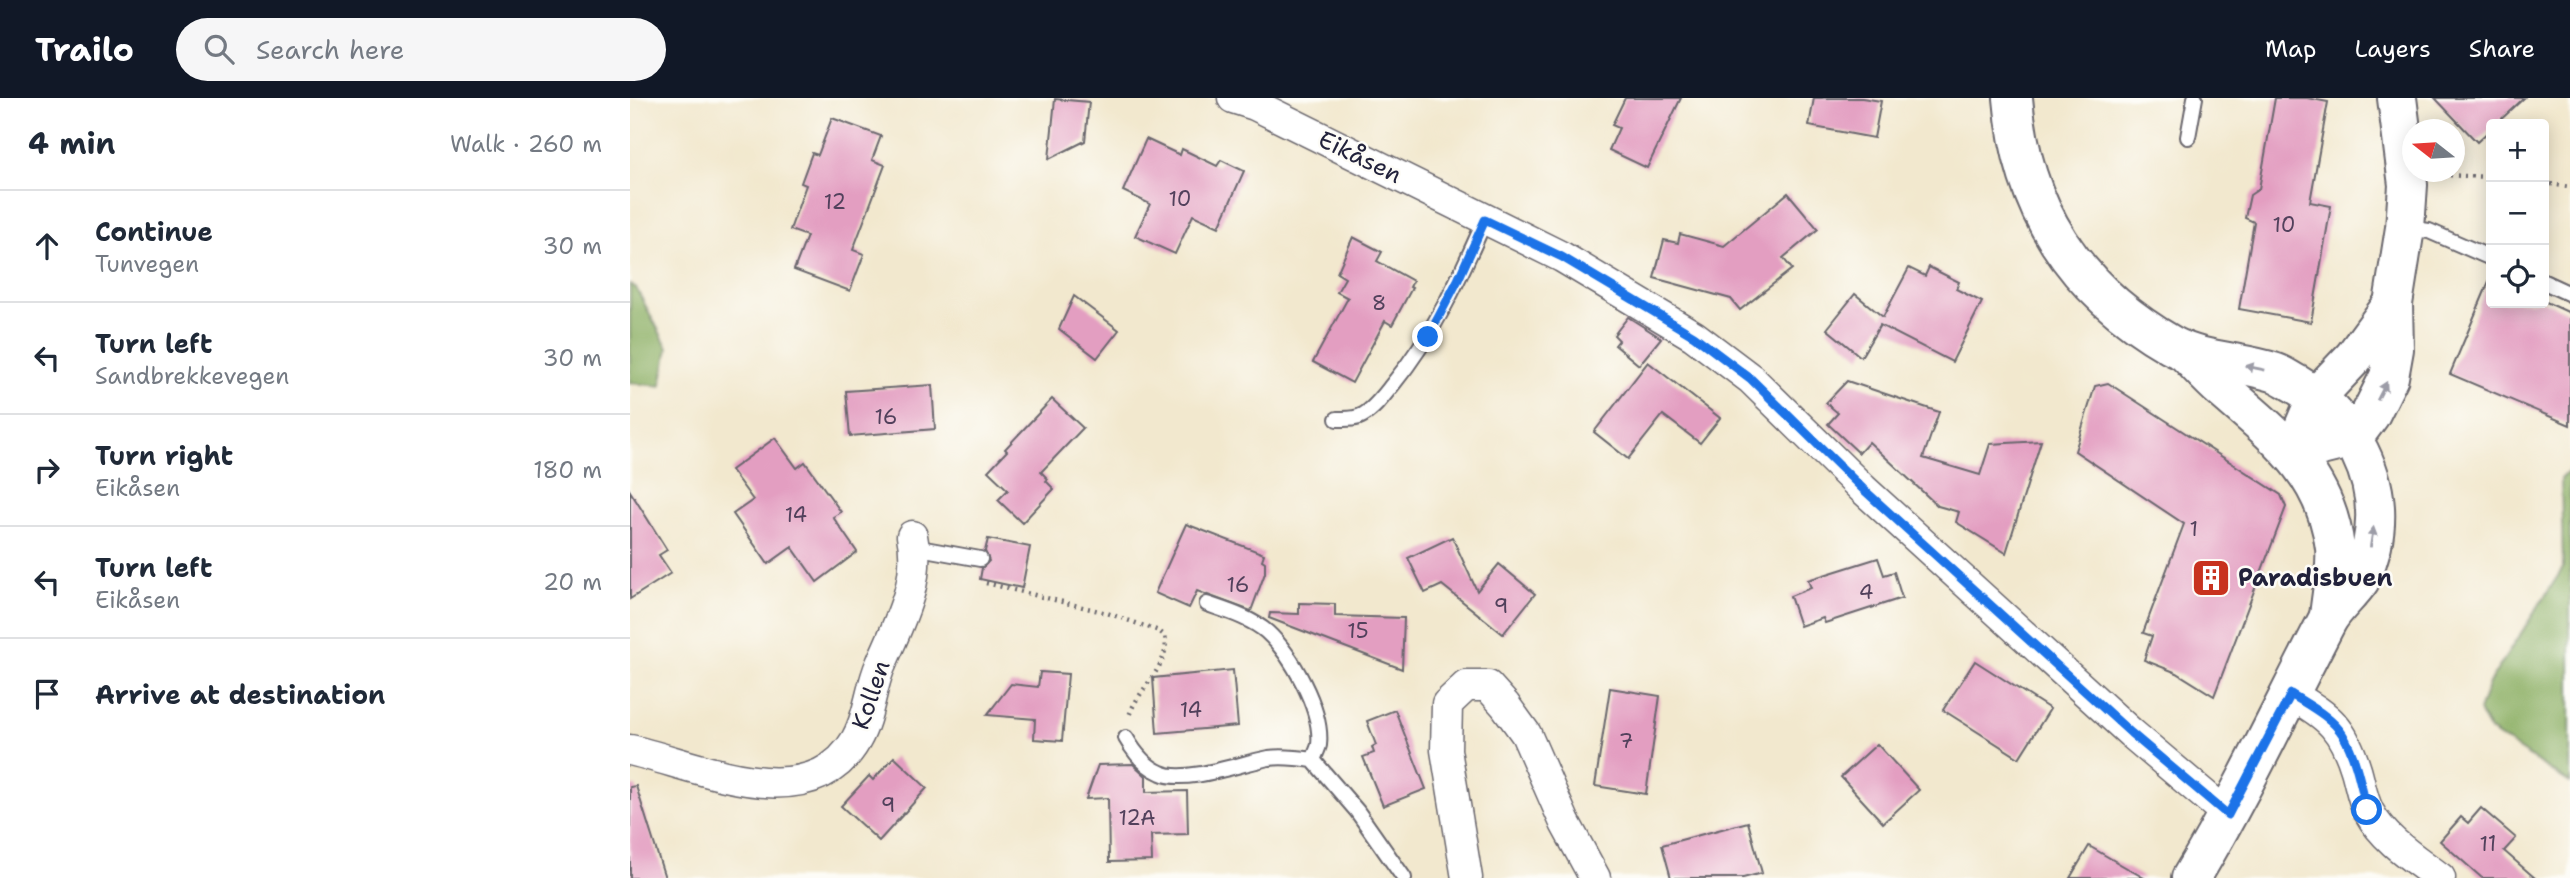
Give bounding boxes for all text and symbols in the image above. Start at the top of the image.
search box [176,18,666,81]
text: Trailo [35,27,134,72]
icon: search [200,30,238,68]
text: Search here [256,32,405,67]
text: Map [2265,33,2316,65]
text: Layers [2354,33,2431,65]
text: Share [2469,33,2535,65]
north arrow [2402,119,2465,182]
map controls [2486,119,2549,308]
button: + [2486,119,2549,182]
text: 4 min [28,123,115,164]
street label: Eikåsen [1313,123,1407,191]
text: Walk · 260 m [450,129,602,159]
button: − [2486,182,2549,245]
house number: 10 [1169,185,1191,213]
house number: 12 [824,188,846,216]
house number: 10 [2273,211,2295,239]
text: Continue [95,214,213,249]
icon: ahead [28,227,66,265]
text: 30 m [543,231,602,261]
button: locate [2486,245,2549,308]
text: Tunvegen [95,249,199,279]
house number: 8 [1372,289,1386,317]
route end [1412,321,1443,352]
text: Turn left [95,326,212,361]
icon: left [28,339,66,377]
text: 30 m [543,343,602,373]
text: Sandbrekkevegen [95,361,289,391]
one-way arrow [2244,363,2266,374]
one-way arrow [2377,381,2388,401]
house number: 16 [875,403,897,431]
text: Turn right [95,438,233,473]
icon: right [28,451,66,489]
text: 180 m [533,455,602,485]
text: Eikåsen [95,473,180,503]
house number: 14 [785,501,807,529]
house number: 1 [2190,515,2198,543]
one-way arrow [2367,526,2378,548]
text: Turn left [95,550,212,585]
building icon: Paradisbuen [2190,557,2232,599]
place label: Paradisbuen [2238,562,2393,594]
icon: left [28,563,66,601]
text: 20 m [543,567,602,597]
house number: 16 [1227,571,1249,599]
house number: 4 [1859,578,1873,606]
text: Eikåsen [95,585,180,615]
house number: 9 [1494,592,1508,620]
house number: 15 [1347,617,1369,645]
street label: Kollen [844,656,898,734]
icon: arrive [28,675,66,713]
text: Arrive at destination [95,677,385,712]
house number: 14 [1180,696,1202,724]
house number: 7 [1619,727,1633,755]
house number: 9 [881,791,895,819]
route start [2351,794,2382,825]
house number: 12A [1119,804,1155,832]
house number: 11 [2480,830,2496,858]

